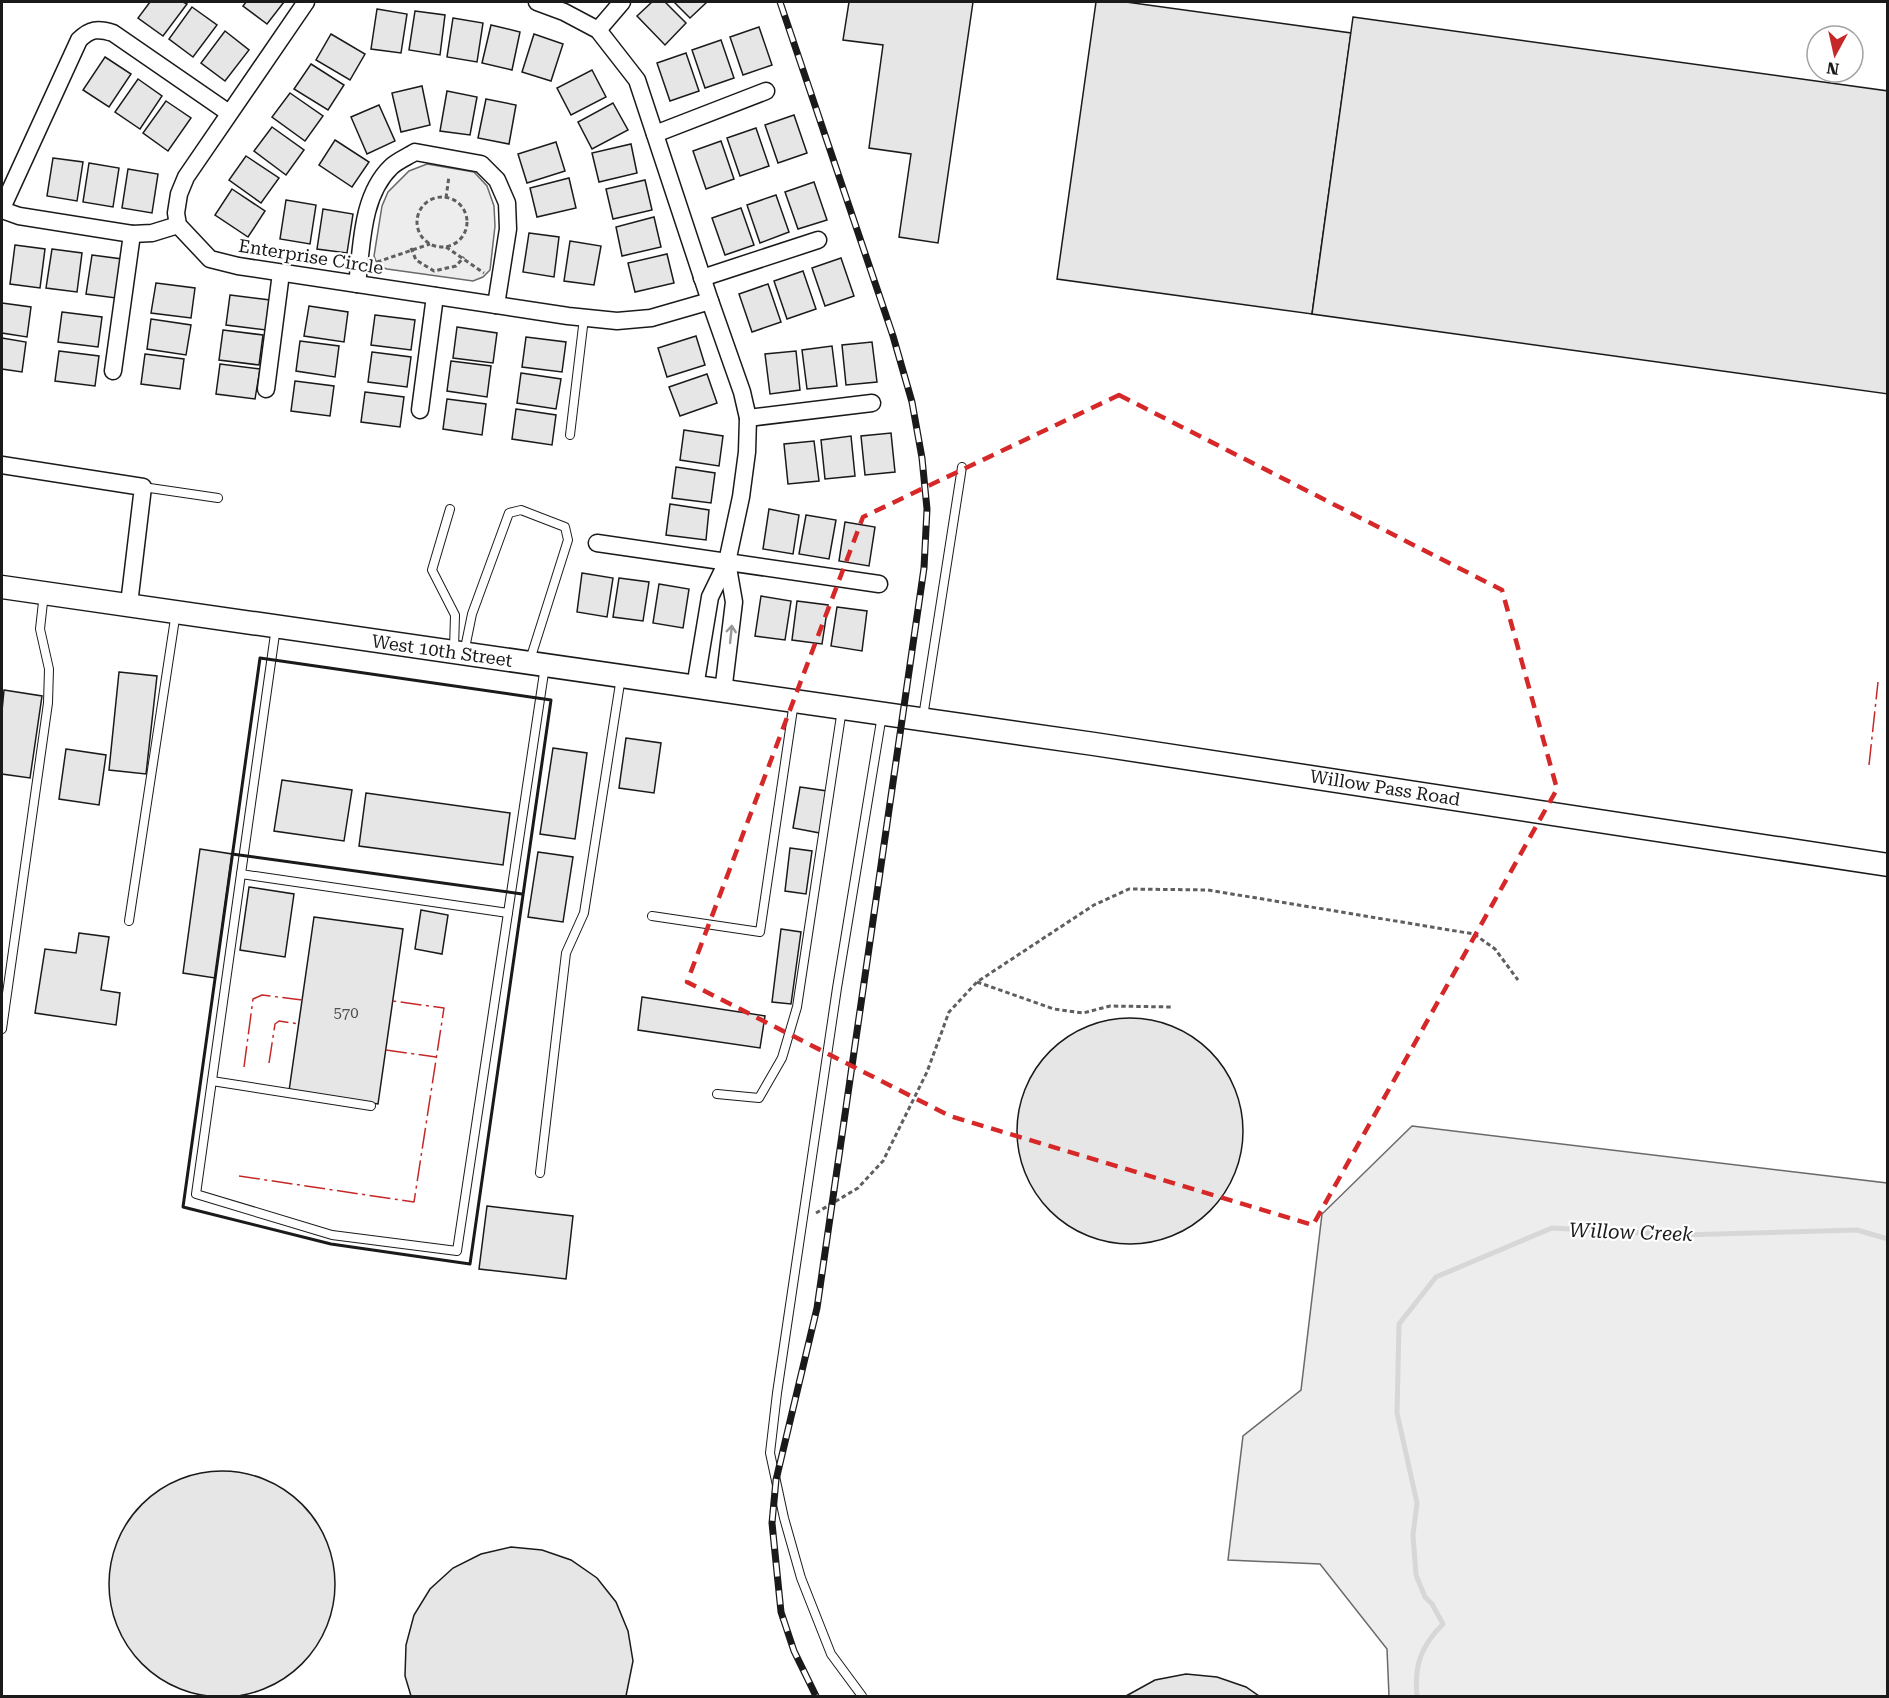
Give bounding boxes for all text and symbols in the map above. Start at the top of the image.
north arrow [1805,24,1865,84]
text: N [1826,58,1840,79]
street label: Enterprise Circle [237,235,385,278]
one-way arrow [725,624,736,644]
street label: West 10th Street [370,630,514,671]
street label: Willow Pass Road [1308,765,1462,810]
house number: 570 [333,1004,359,1022]
water label: Willow Creek [1569,1218,1693,1246]

